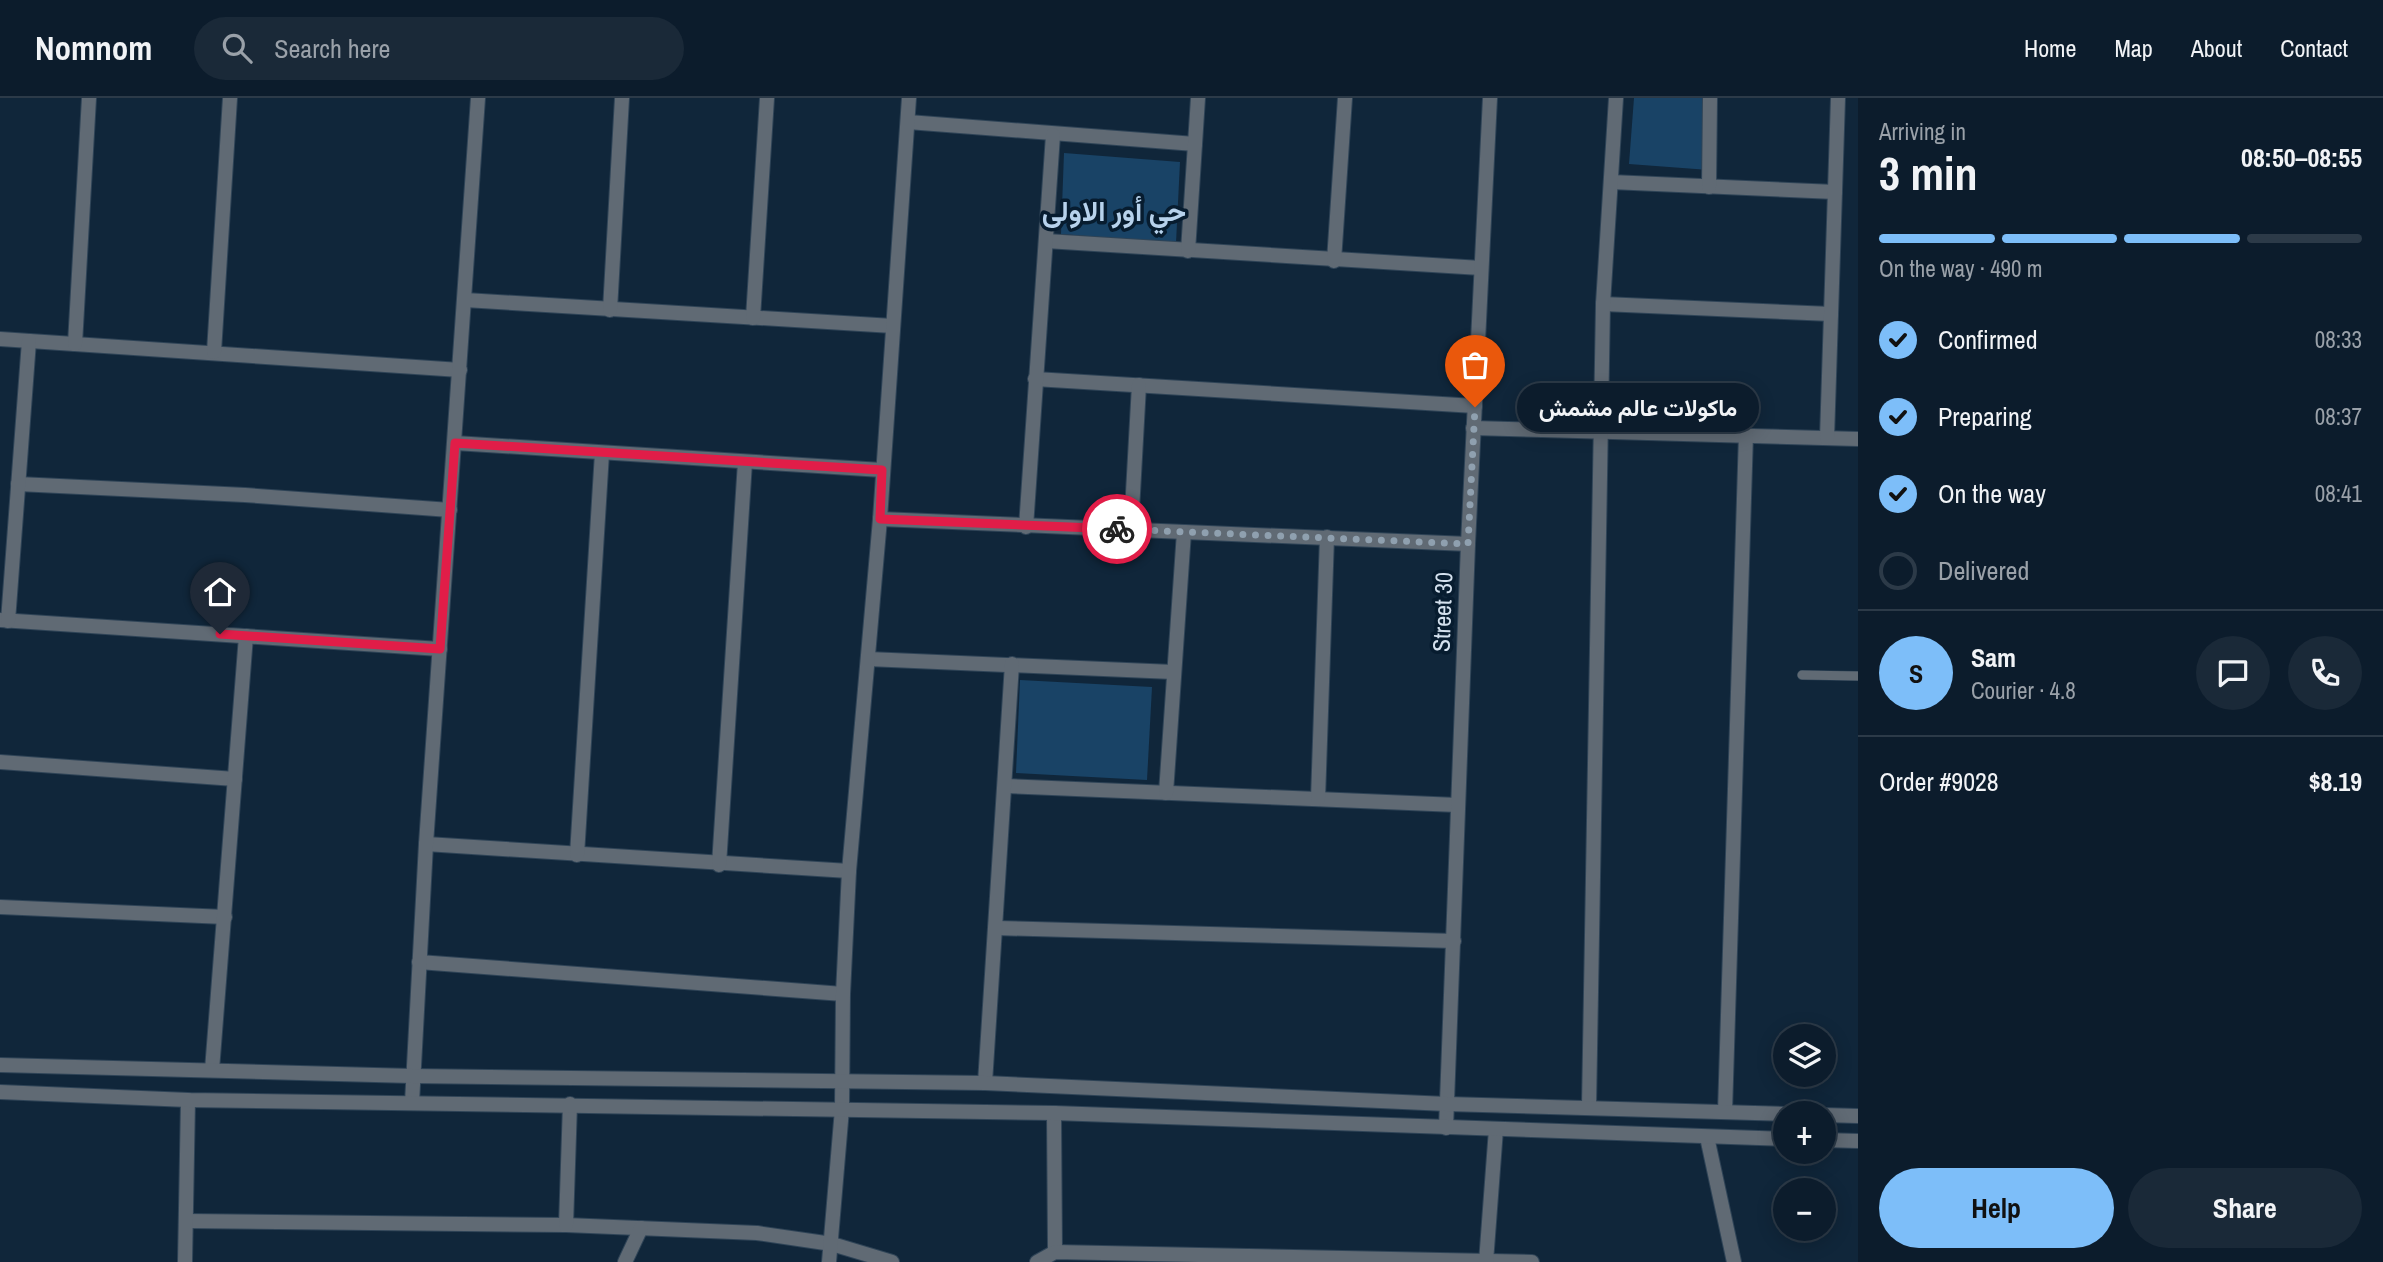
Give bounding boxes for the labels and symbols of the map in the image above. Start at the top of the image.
district label: حي أور الاولى [1042,192,1186,235]
pin [1445,335,1505,407]
callout: ماكولات عالم مشمش [1517,382,1758,432]
courier [1082,494,1152,564]
pin [190,562,250,634]
street label: Street 30 [1425,572,1459,652]

